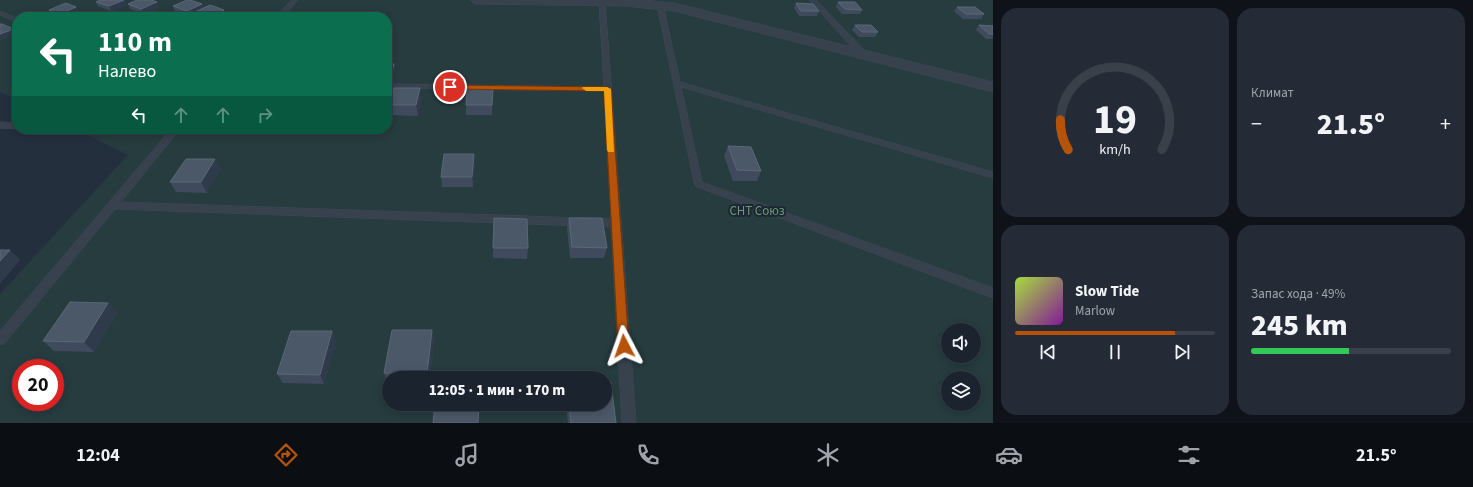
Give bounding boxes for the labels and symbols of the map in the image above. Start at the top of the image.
pin [433,70,467,104]
park label: СНТ Союз [729,202,785,220]
position arrow [603,325,645,367]
speed limit sign: 20 [12,359,64,411]

